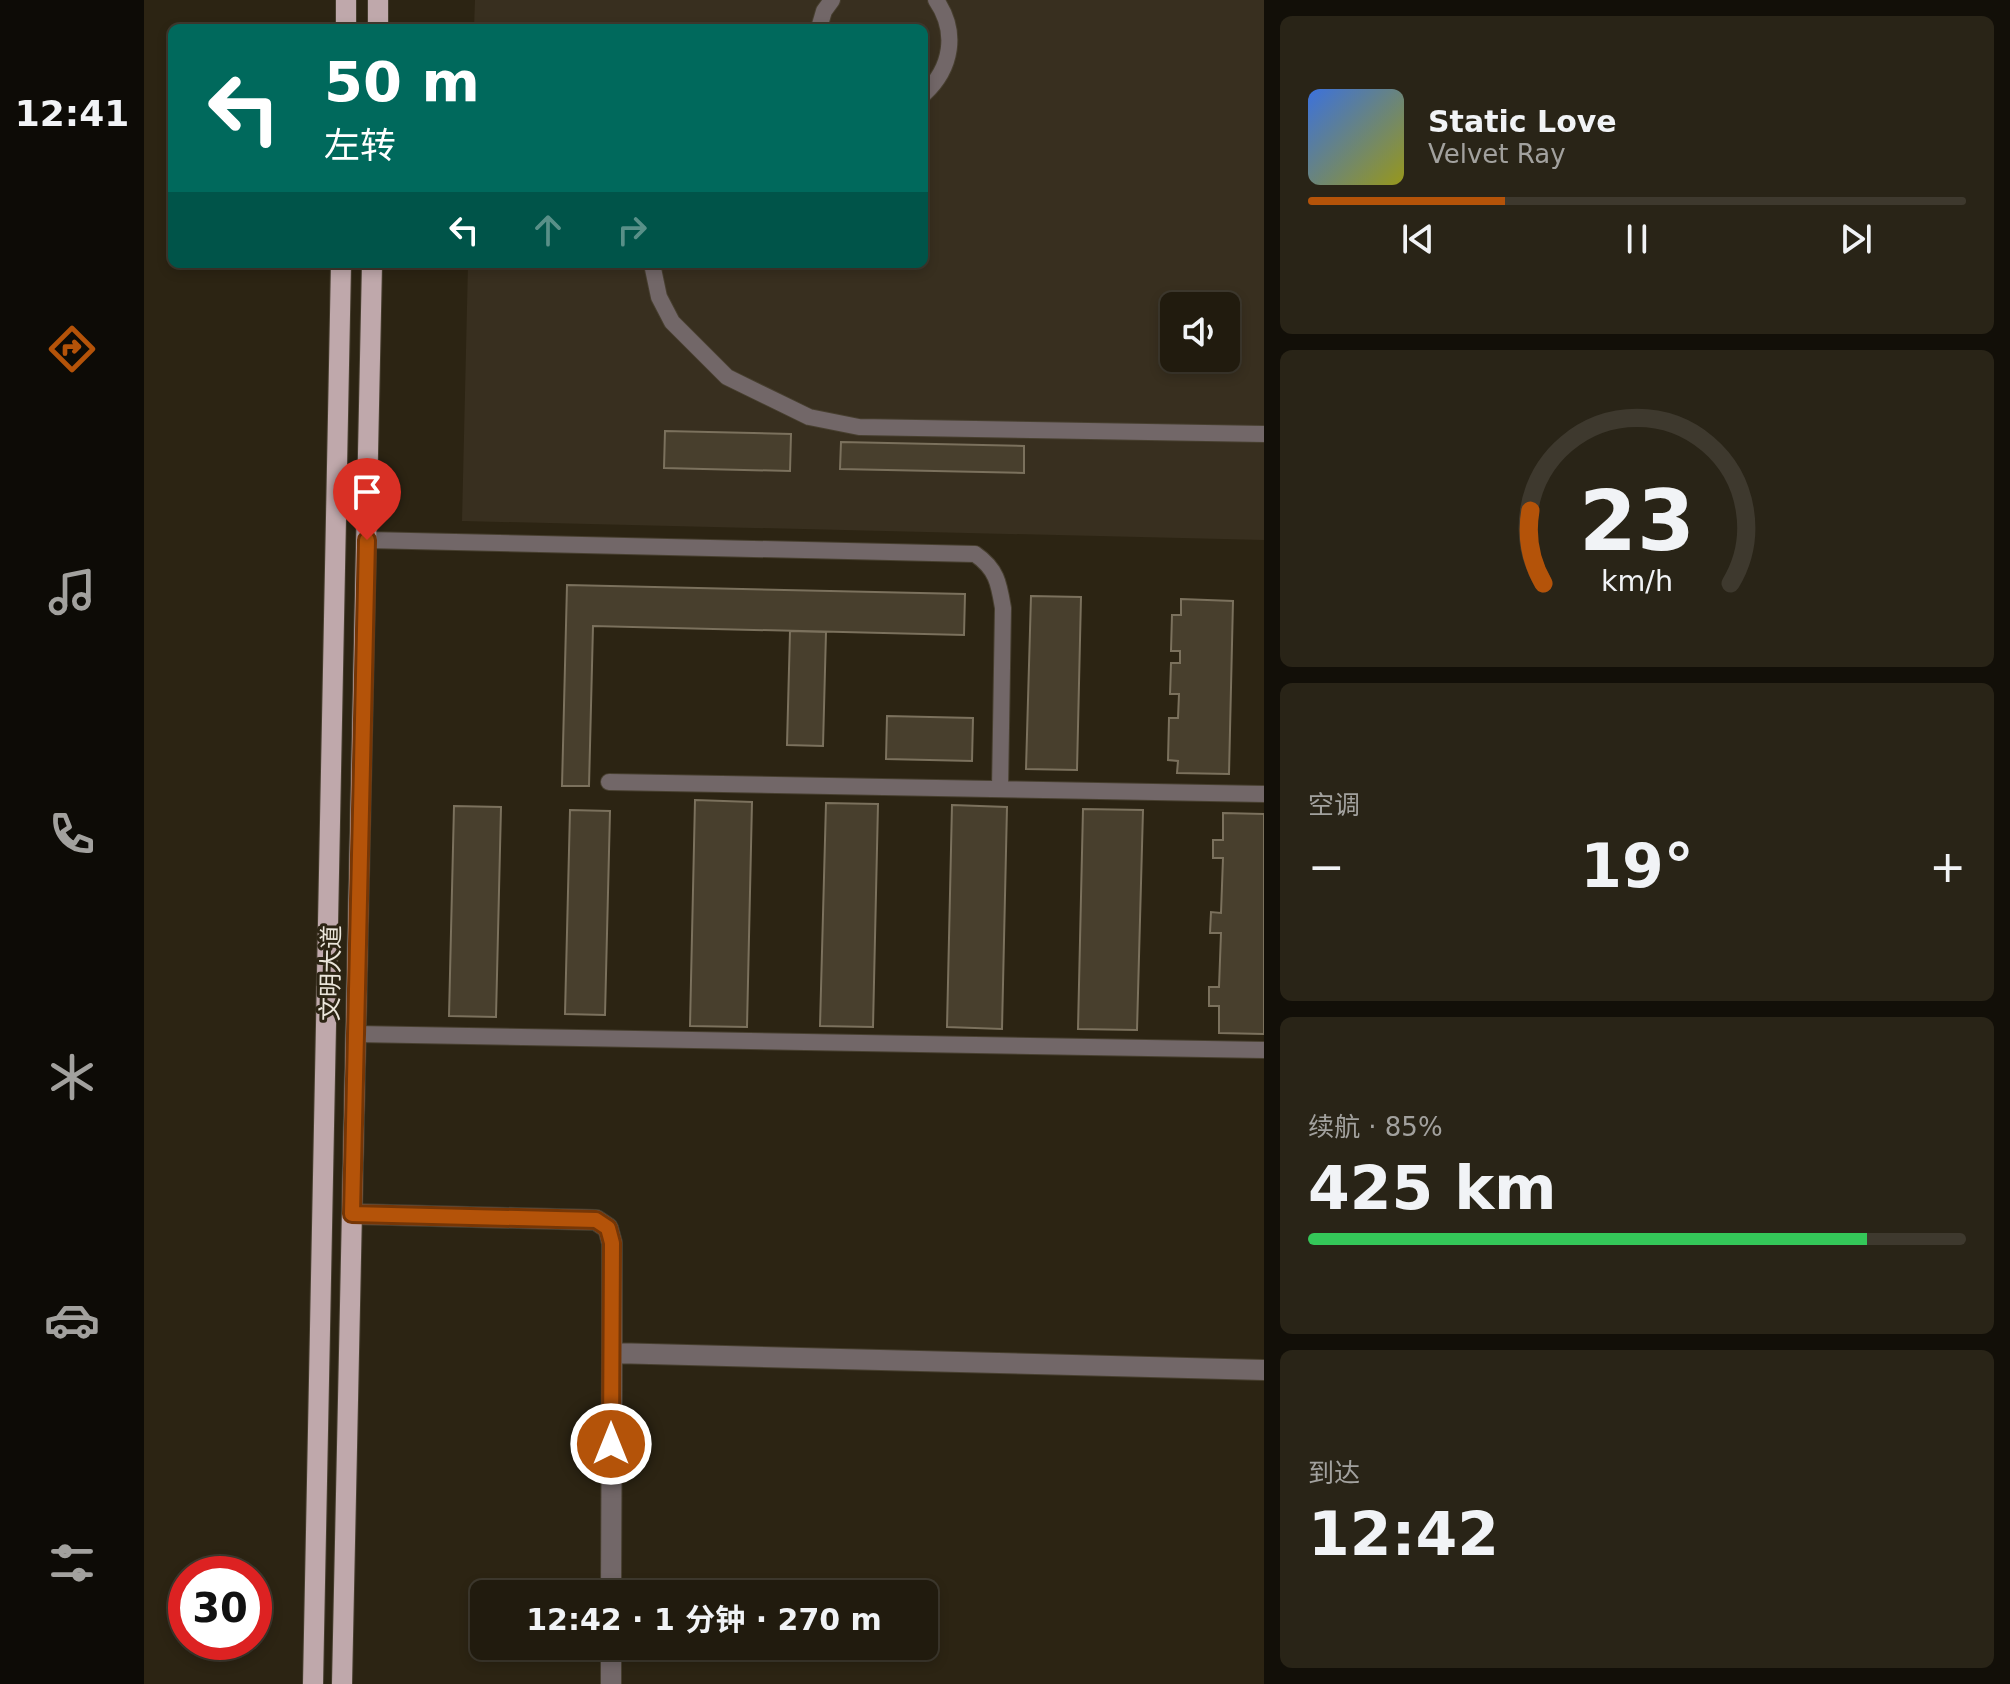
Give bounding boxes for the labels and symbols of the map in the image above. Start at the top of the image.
pin [333,458,401,540]
street label: 文明大道 [316,925,346,1021]
position arrow [569,1402,653,1486]
speed limit sign: 30 [168,1556,272,1660]

